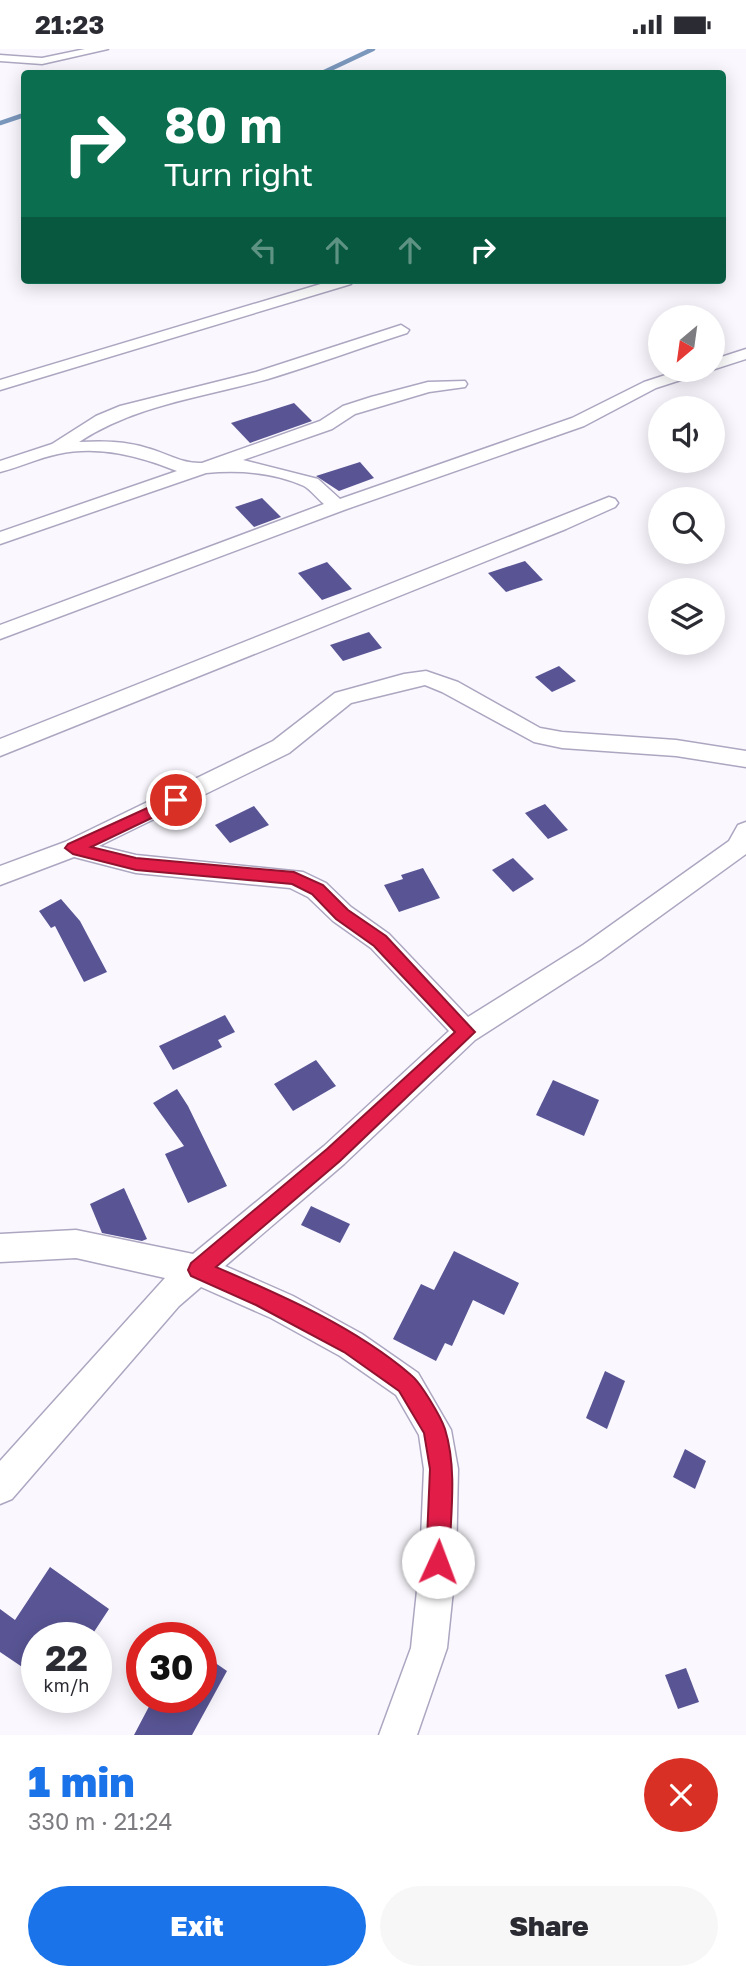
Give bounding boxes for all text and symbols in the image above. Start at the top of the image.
text: 21:23 [35,9,104,40]
text: 80 m [164,95,282,154]
icon: right [49,98,140,189]
text: Turn right [164,155,313,193]
icon: left [245,231,283,269]
icon: ahead [318,231,356,269]
icon: ahead [391,231,429,269]
icon: right [464,231,502,269]
north arrow [648,305,724,381]
map controls [648,305,725,655]
button: sound [648,396,725,473]
button: search [648,487,725,564]
button: layers [648,578,725,655]
pin [146,770,206,830]
icon: arrive [157,781,195,819]
position arrow [401,1525,475,1599]
speed limit sign: 30 [126,1622,217,1713]
text: 22 [45,1637,88,1679]
text: km/h [44,1674,89,1696]
text: 1 min [28,1756,135,1806]
button: close [644,1758,718,1832]
text: 330 m · 21:24 [28,1807,172,1835]
button: Exit [28,1886,366,1966]
button: Share [380,1886,718,1966]

